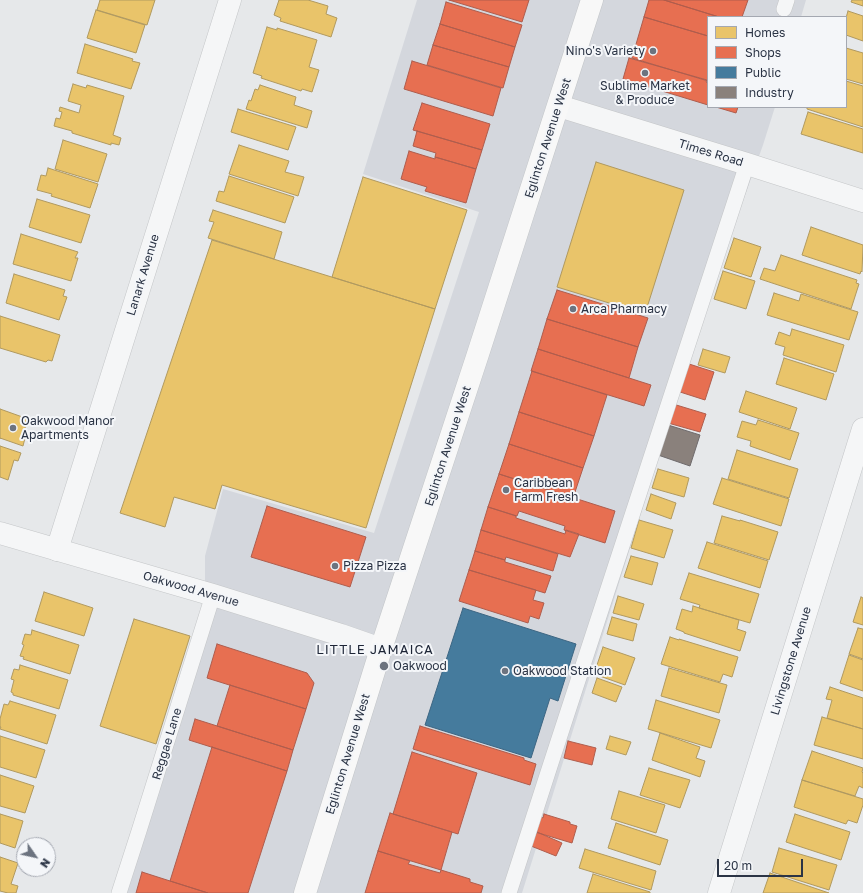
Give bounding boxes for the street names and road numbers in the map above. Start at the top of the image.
street label: Eglinton Avenue West [522,76,574,200]
street label: Times Road [677,136,745,170]
street label: Lanark Avenue [124,232,162,318]
street label: Eglinton Avenue West [422,384,474,508]
street label: Oakwood Avenue [141,568,241,610]
street label: Livingstone Avenue [768,605,814,717]
street label: Eglinton Avenue West [323,692,373,816]
street label: Reggae Lane [149,706,185,782]

